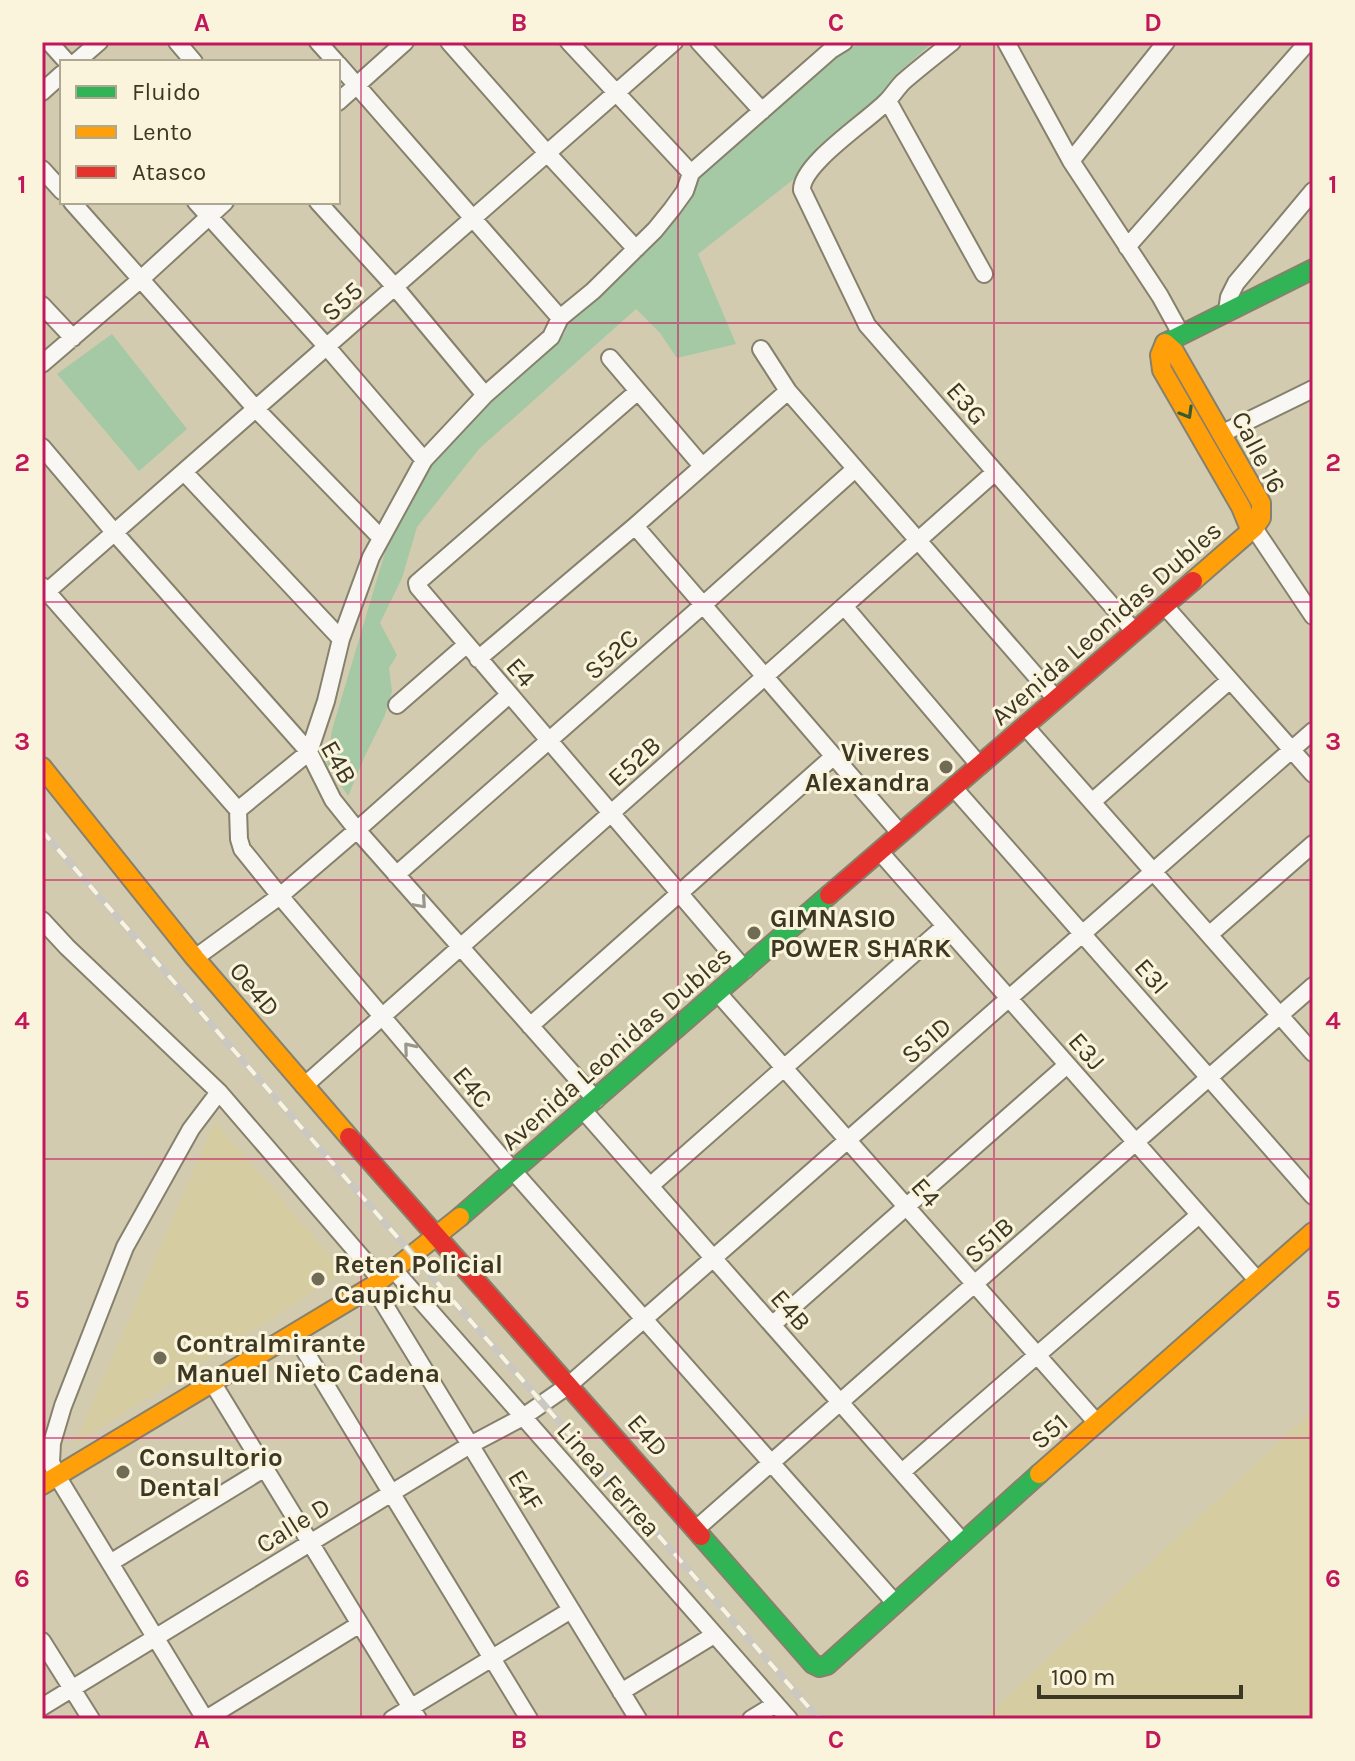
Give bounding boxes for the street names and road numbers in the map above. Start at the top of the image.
street label: S55 [315,275,369,328]
street label: E3G [940,376,994,431]
street label: Calle 16 [1225,406,1292,498]
street label: Avenida Leonidas Dubles [985,515,1228,732]
street label: S52C [578,623,645,686]
street label: E4 [499,651,542,693]
street label: E52B [601,730,667,793]
street label: E4B [314,735,363,790]
street label: Avenida Leonidas Dubles [495,940,738,1157]
street label: E3I [1128,952,1176,1001]
street label: Oe4D [223,956,286,1023]
street label: S51D [895,1010,958,1070]
street label: E3J [1062,1026,1112,1077]
street label: E4C [446,1060,499,1115]
street label: E4 [904,1171,947,1213]
street label: S51B [958,1211,1020,1270]
street label: E4B [764,1283,817,1338]
street label: S51 [1024,1407,1074,1456]
street label: E4D [621,1408,675,1463]
street label: Linea Ferrea [550,1416,667,1543]
street label: E4F [501,1464,550,1517]
street label: Calle D [250,1491,336,1560]

